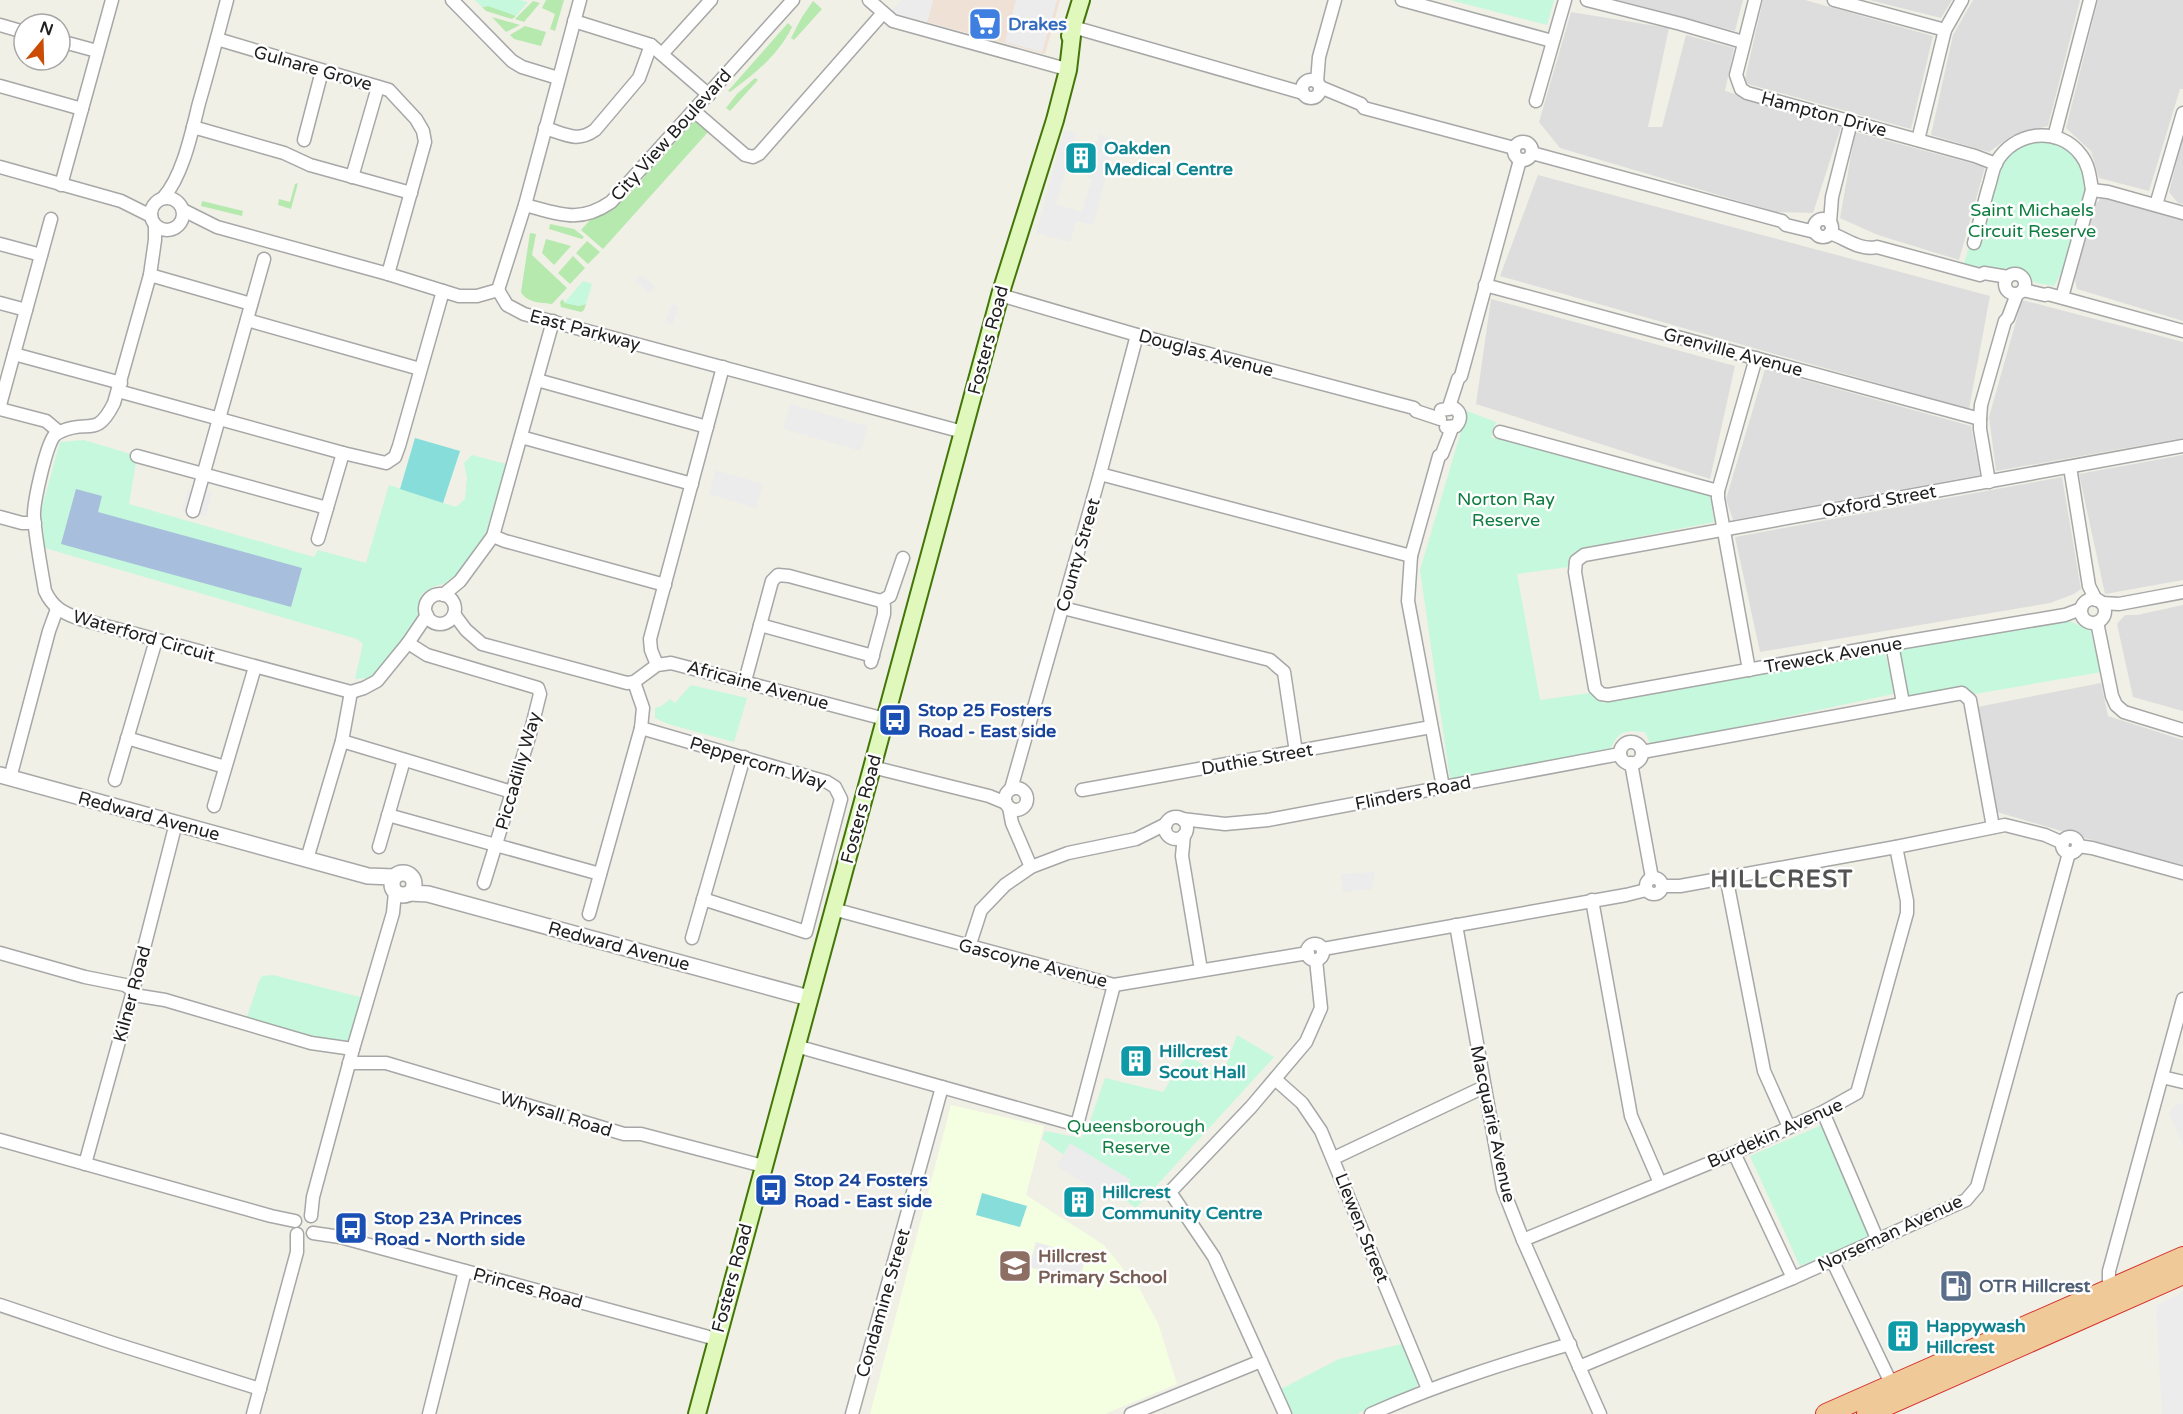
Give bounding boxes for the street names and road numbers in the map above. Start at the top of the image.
street label: Gulnare Grove [251,41,375,95]
street label: City View Boulevard [606,64,736,206]
street label: Hampton Drive [1759,87,1889,141]
street label: Fosters Road [963,283,1013,397]
street label: East Parkway [527,305,643,355]
street label: Grenville Avenue [1661,323,1805,381]
street label: Douglas Avenue [1136,324,1276,382]
street label: Oxford Street [1820,480,1938,522]
street label: County Street [1051,495,1105,614]
street label: Waterford Circuit [70,605,218,667]
street label: Treweck Avenue [1762,632,1904,678]
street label: Africaine Avenue [685,656,831,714]
street label: Piccadilly Way [491,709,545,833]
street label: Peppercorn Way [687,732,829,794]
street label: Duthie Street [1199,738,1315,780]
street label: Fosters Road [836,752,886,866]
street label: Flinders Road [1353,771,1473,815]
street label: Redward Avenue [76,787,222,845]
street label: Redward Avenue [546,917,692,975]
street label: Gascoyne Avenue [956,934,1110,992]
street label: Kilner Road [109,943,155,1045]
street label: Macquarie Avenue [1466,1043,1520,1205]
street label: Whysall Road [497,1086,615,1142]
street label: Burdekin Avenue [1704,1093,1846,1173]
street label: Llewen Street [1330,1170,1394,1286]
street label: Norseman Avenue [1814,1190,1966,1276]
street label: Fosters Road [707,1221,757,1335]
street label: Condamine Street [851,1226,915,1380]
street label: Princes Road [471,1263,585,1313]

